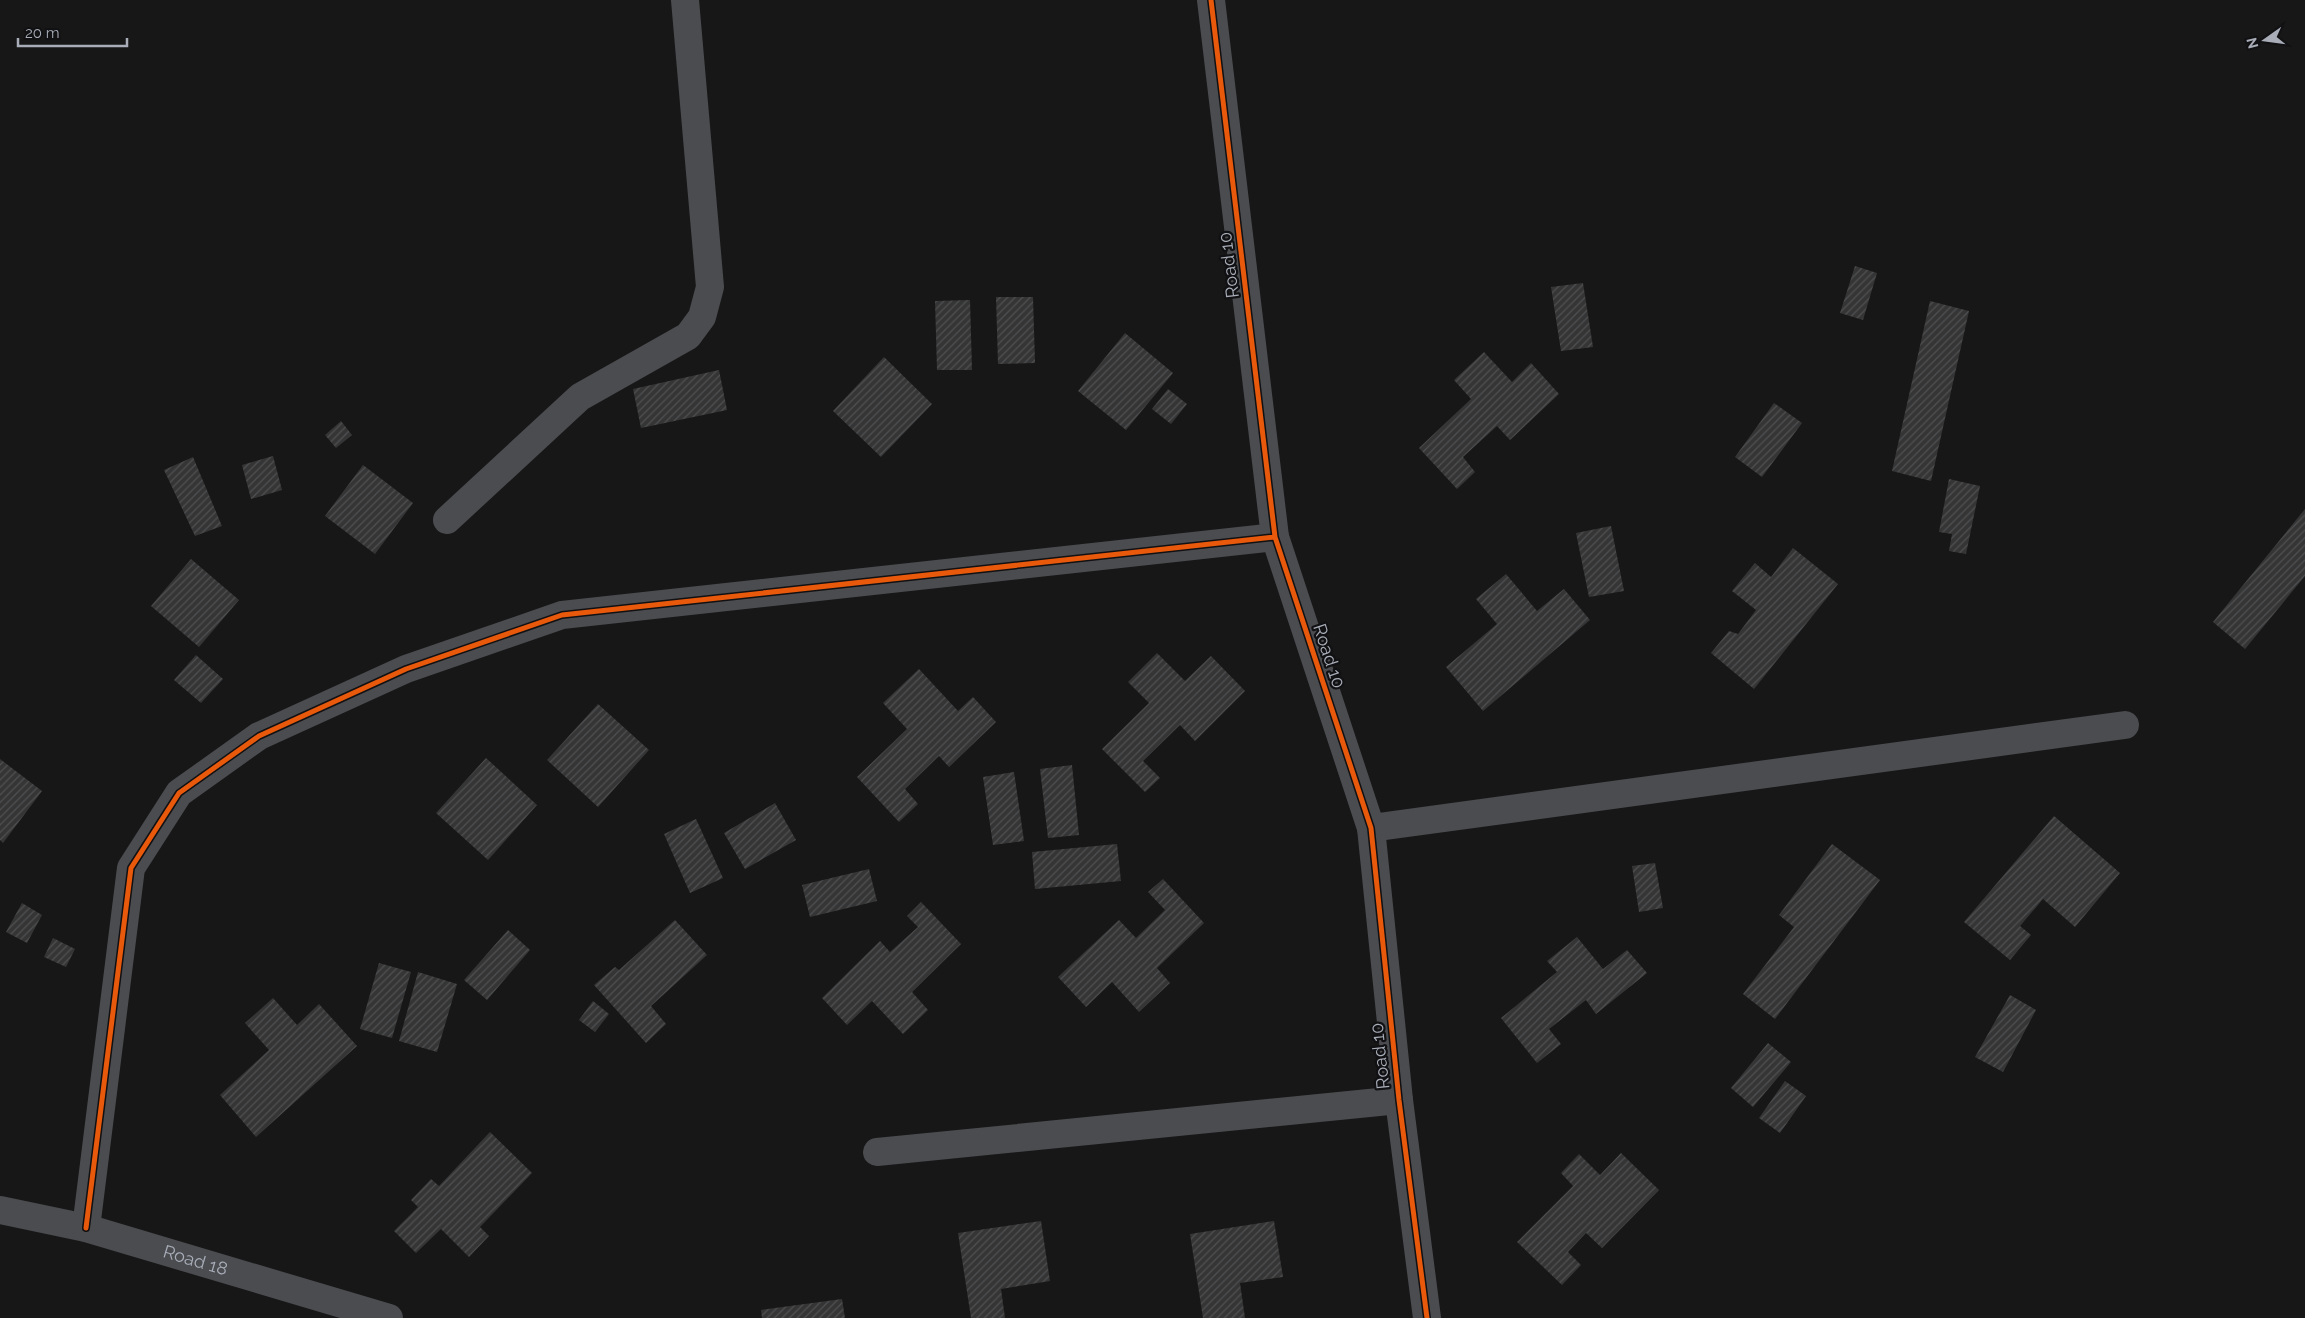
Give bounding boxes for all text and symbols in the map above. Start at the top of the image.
scale bar [18,15,126,47]
north arrow [2240,15,2290,65]
text: 20 m [25,24,60,42]
text: N [2243,36,2261,50]
street label: Road 10 [1214,231,1243,299]
street label: Road 10 [1309,621,1350,691]
street label: Road 10 [1366,1022,1393,1090]
street label: Road 18 [161,1241,230,1280]

